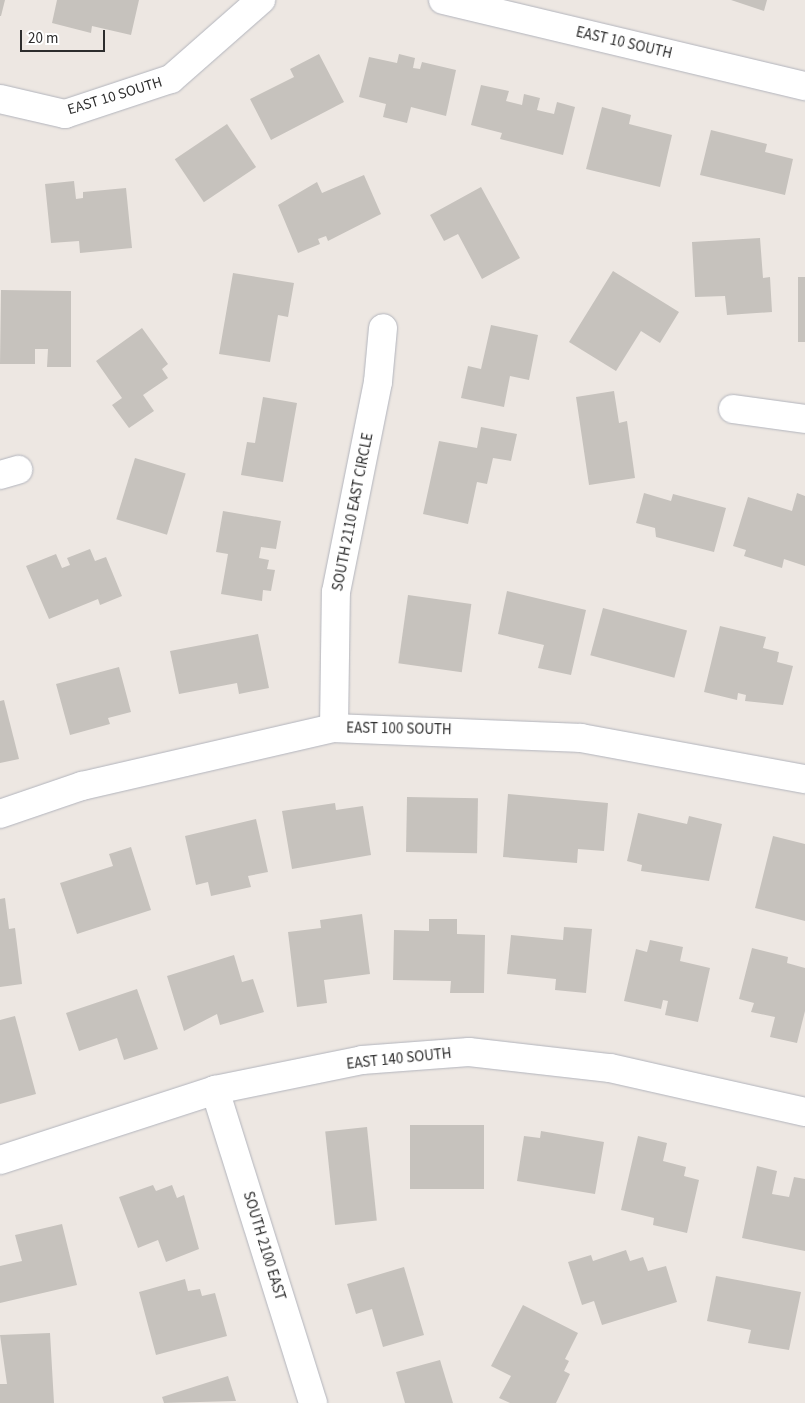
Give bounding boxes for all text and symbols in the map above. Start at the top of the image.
scale bar [22,20,108,52]
street label: EAST 10 SOUTH [574,23,674,63]
text: 20 m [28,28,58,49]
street label: EAST 10 SOUTH [65,73,165,119]
street label: SOUTH 2110 EAST CIRCLE [329,431,377,593]
street label: EAST 100 SOUTH [346,719,452,739]
street label: EAST 140 SOUTH [346,1045,452,1073]
street label: SOUTH 2100 EAST [239,1189,289,1303]

